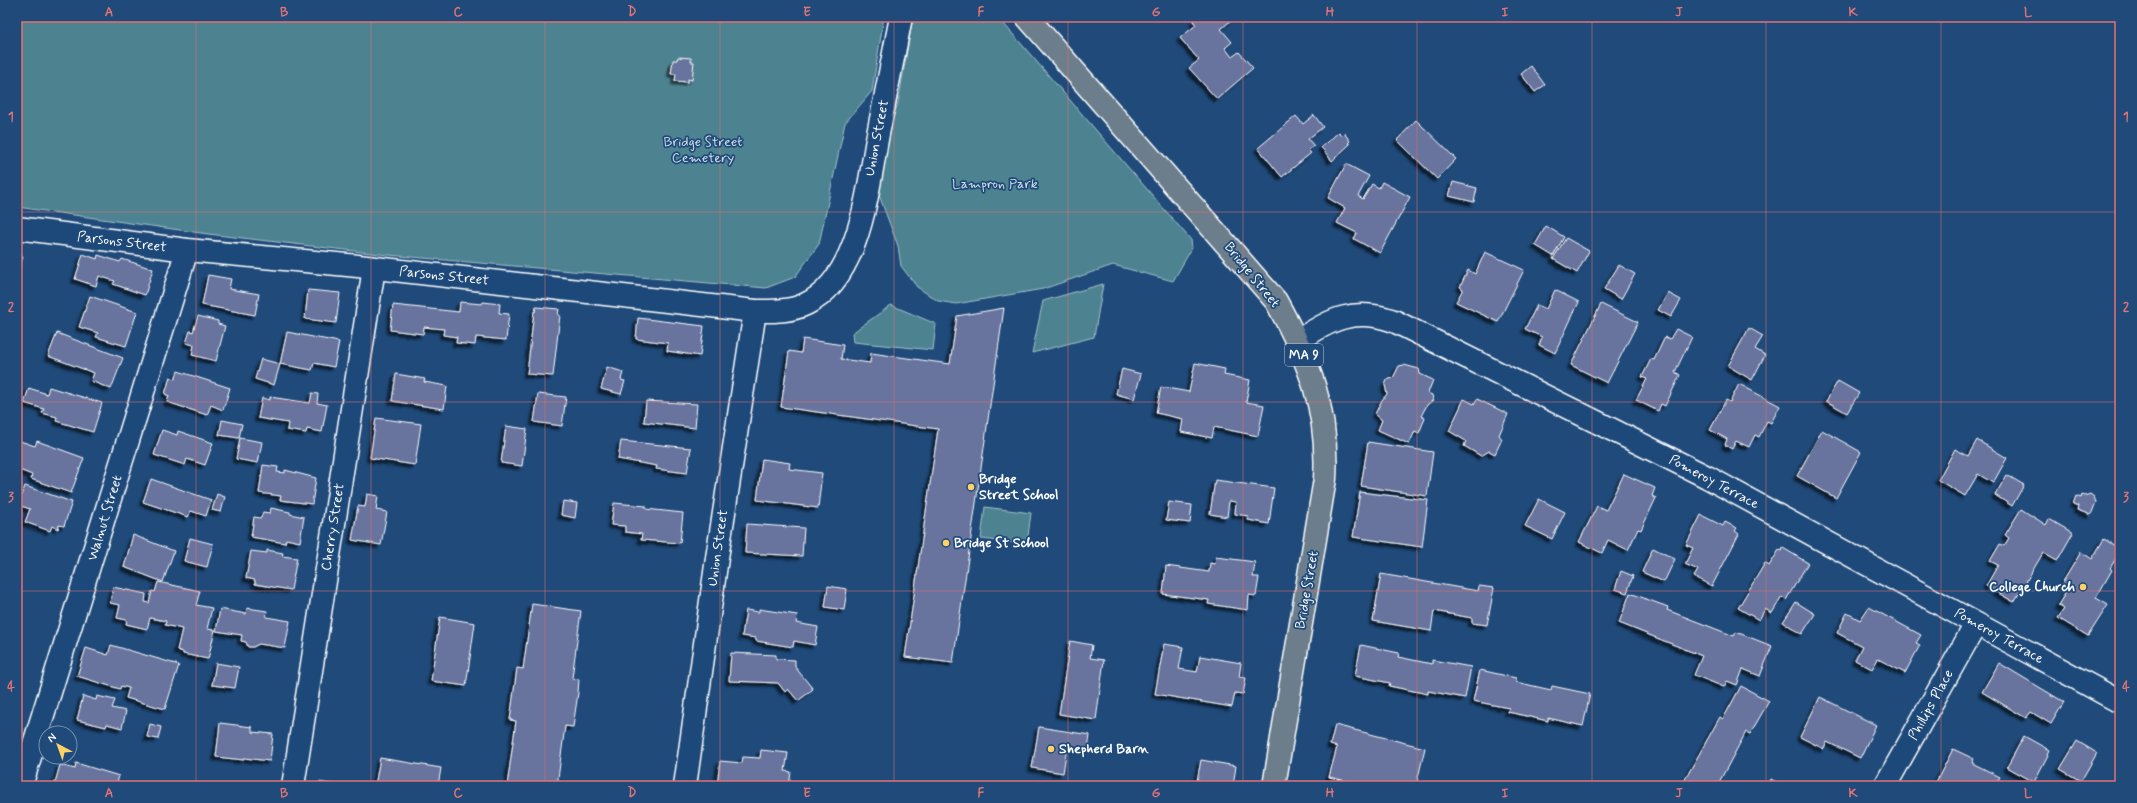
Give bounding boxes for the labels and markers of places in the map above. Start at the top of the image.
place label: Bridge Street School [979,470,1059,504]
marker: Bridge Street School [966,482,976,492]
place label: Bridge St School [954,534,1049,553]
marker: Bridge St School [941,538,951,548]
place label: College Church [1989,578,2075,597]
marker: College Church [2078,582,2088,592]
place label: Shepherd Barn [1059,740,1150,758]
marker: Shepherd Barn [1046,744,1056,754]

